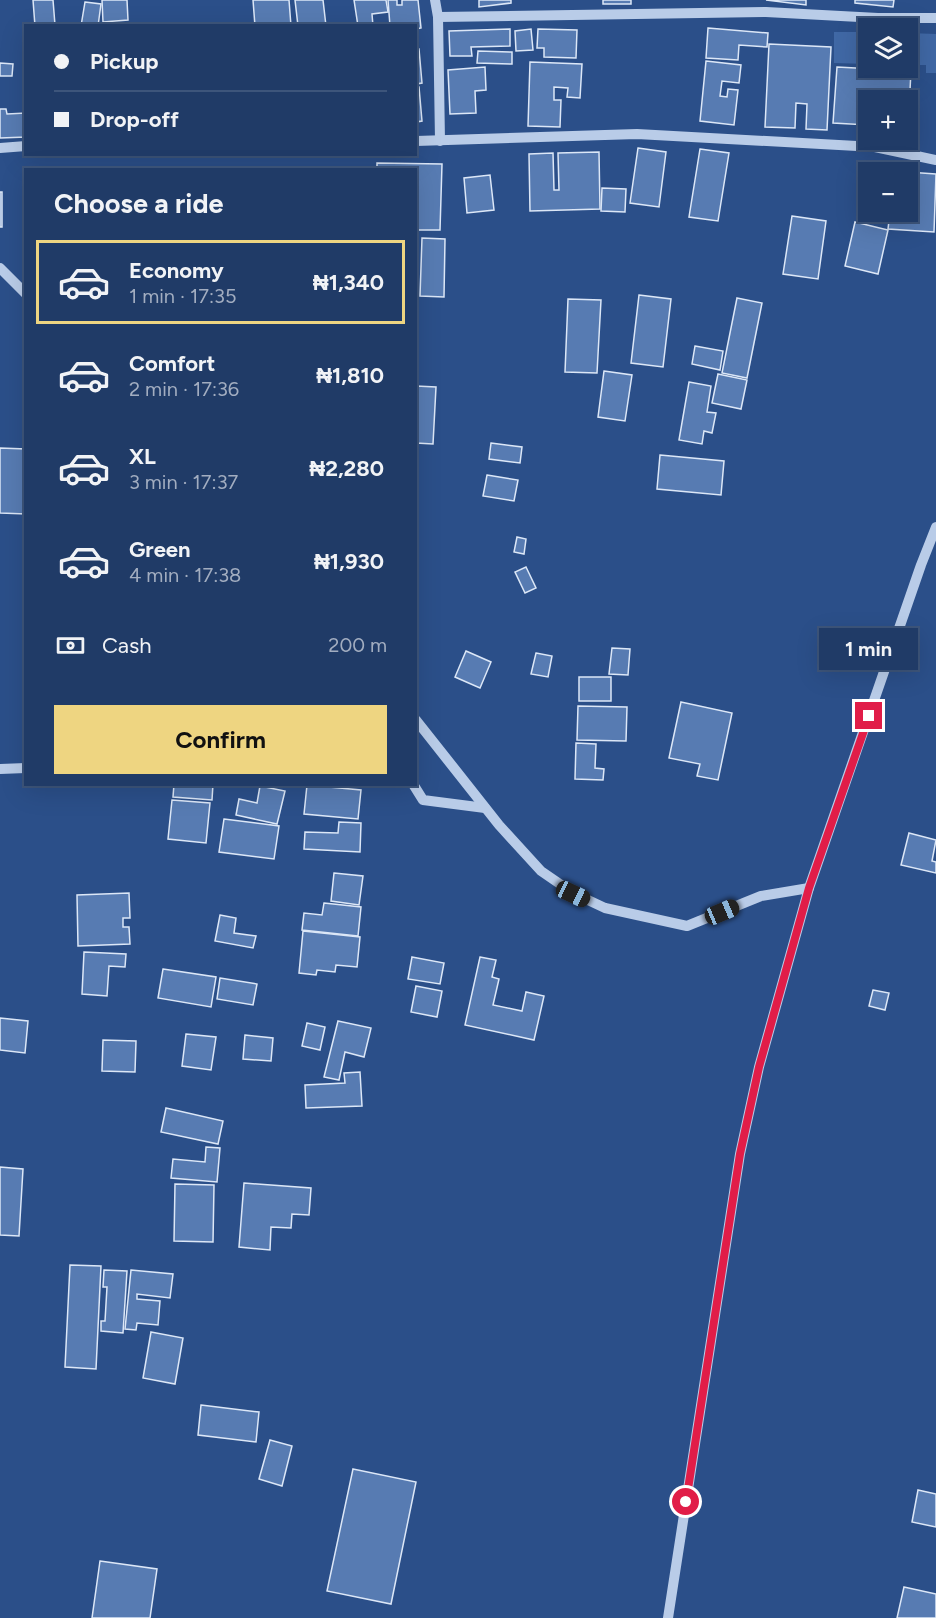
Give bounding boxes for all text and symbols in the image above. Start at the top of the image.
map controls [858,18,918,222]
button: layers [858,18,918,78]
text: Pickup [90,48,159,75]
button: + [858,90,918,150]
text: Drop-off [90,106,179,133]
button: − [858,162,918,222]
text: Choose a ride [54,187,223,220]
icon: car [57,255,111,309]
text: Economy [129,257,224,284]
text: ₦1,340 [313,269,384,296]
text: 1 min · 17:35 [129,284,236,308]
icon: car [57,348,111,402]
text: Comfort [129,350,215,377]
text: ₦1,810 [316,362,384,389]
text: 2 min · 17:36 [129,377,239,401]
icon: car [57,441,111,495]
text: XL [129,443,156,470]
text: ₦2,280 [309,455,384,482]
text: 3 min · 17:37 [129,470,238,494]
icon: car [57,534,111,588]
text: Green [129,536,191,563]
text: ₦1,930 [314,548,384,575]
text: 4 min · 17:38 [129,563,241,587]
icon: cash [54,629,87,662]
callout: 1 min [820,629,918,671]
text: Cash [102,632,152,659]
text: 200 m [328,633,387,657]
text: 1 min [845,637,892,661]
route end [855,702,882,729]
button: Confirm [54,705,387,774]
car [553,878,593,910]
car [702,897,742,927]
route start [672,1488,699,1515]

